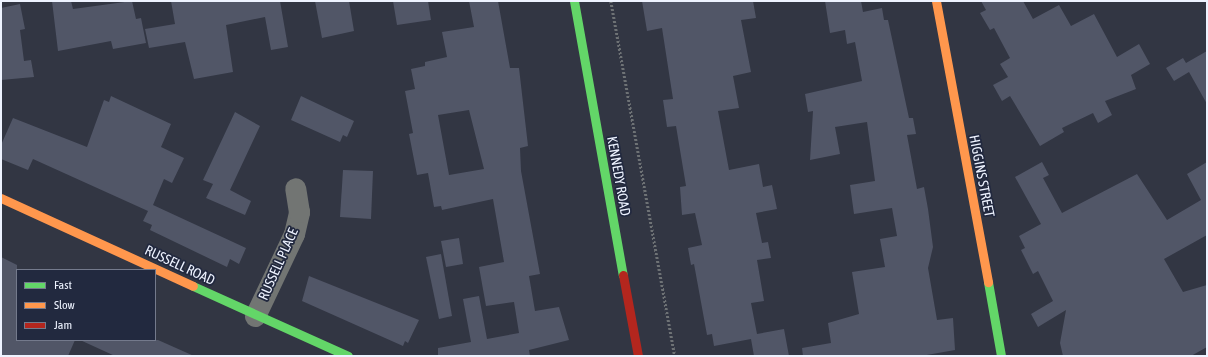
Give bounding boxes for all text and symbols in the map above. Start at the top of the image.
street label: HIGGINS STREET [966,134,998,218]
street label: KENNEDY ROAD [604,135,634,217]
street label: RUSSELL PLACE [255,225,301,303]
street label: RUSSELL ROAD [142,241,218,289]
legend [16,269,156,341]
text: Fast [54,278,72,292]
text: Slow [54,298,75,312]
text: Jam [54,318,72,332]

